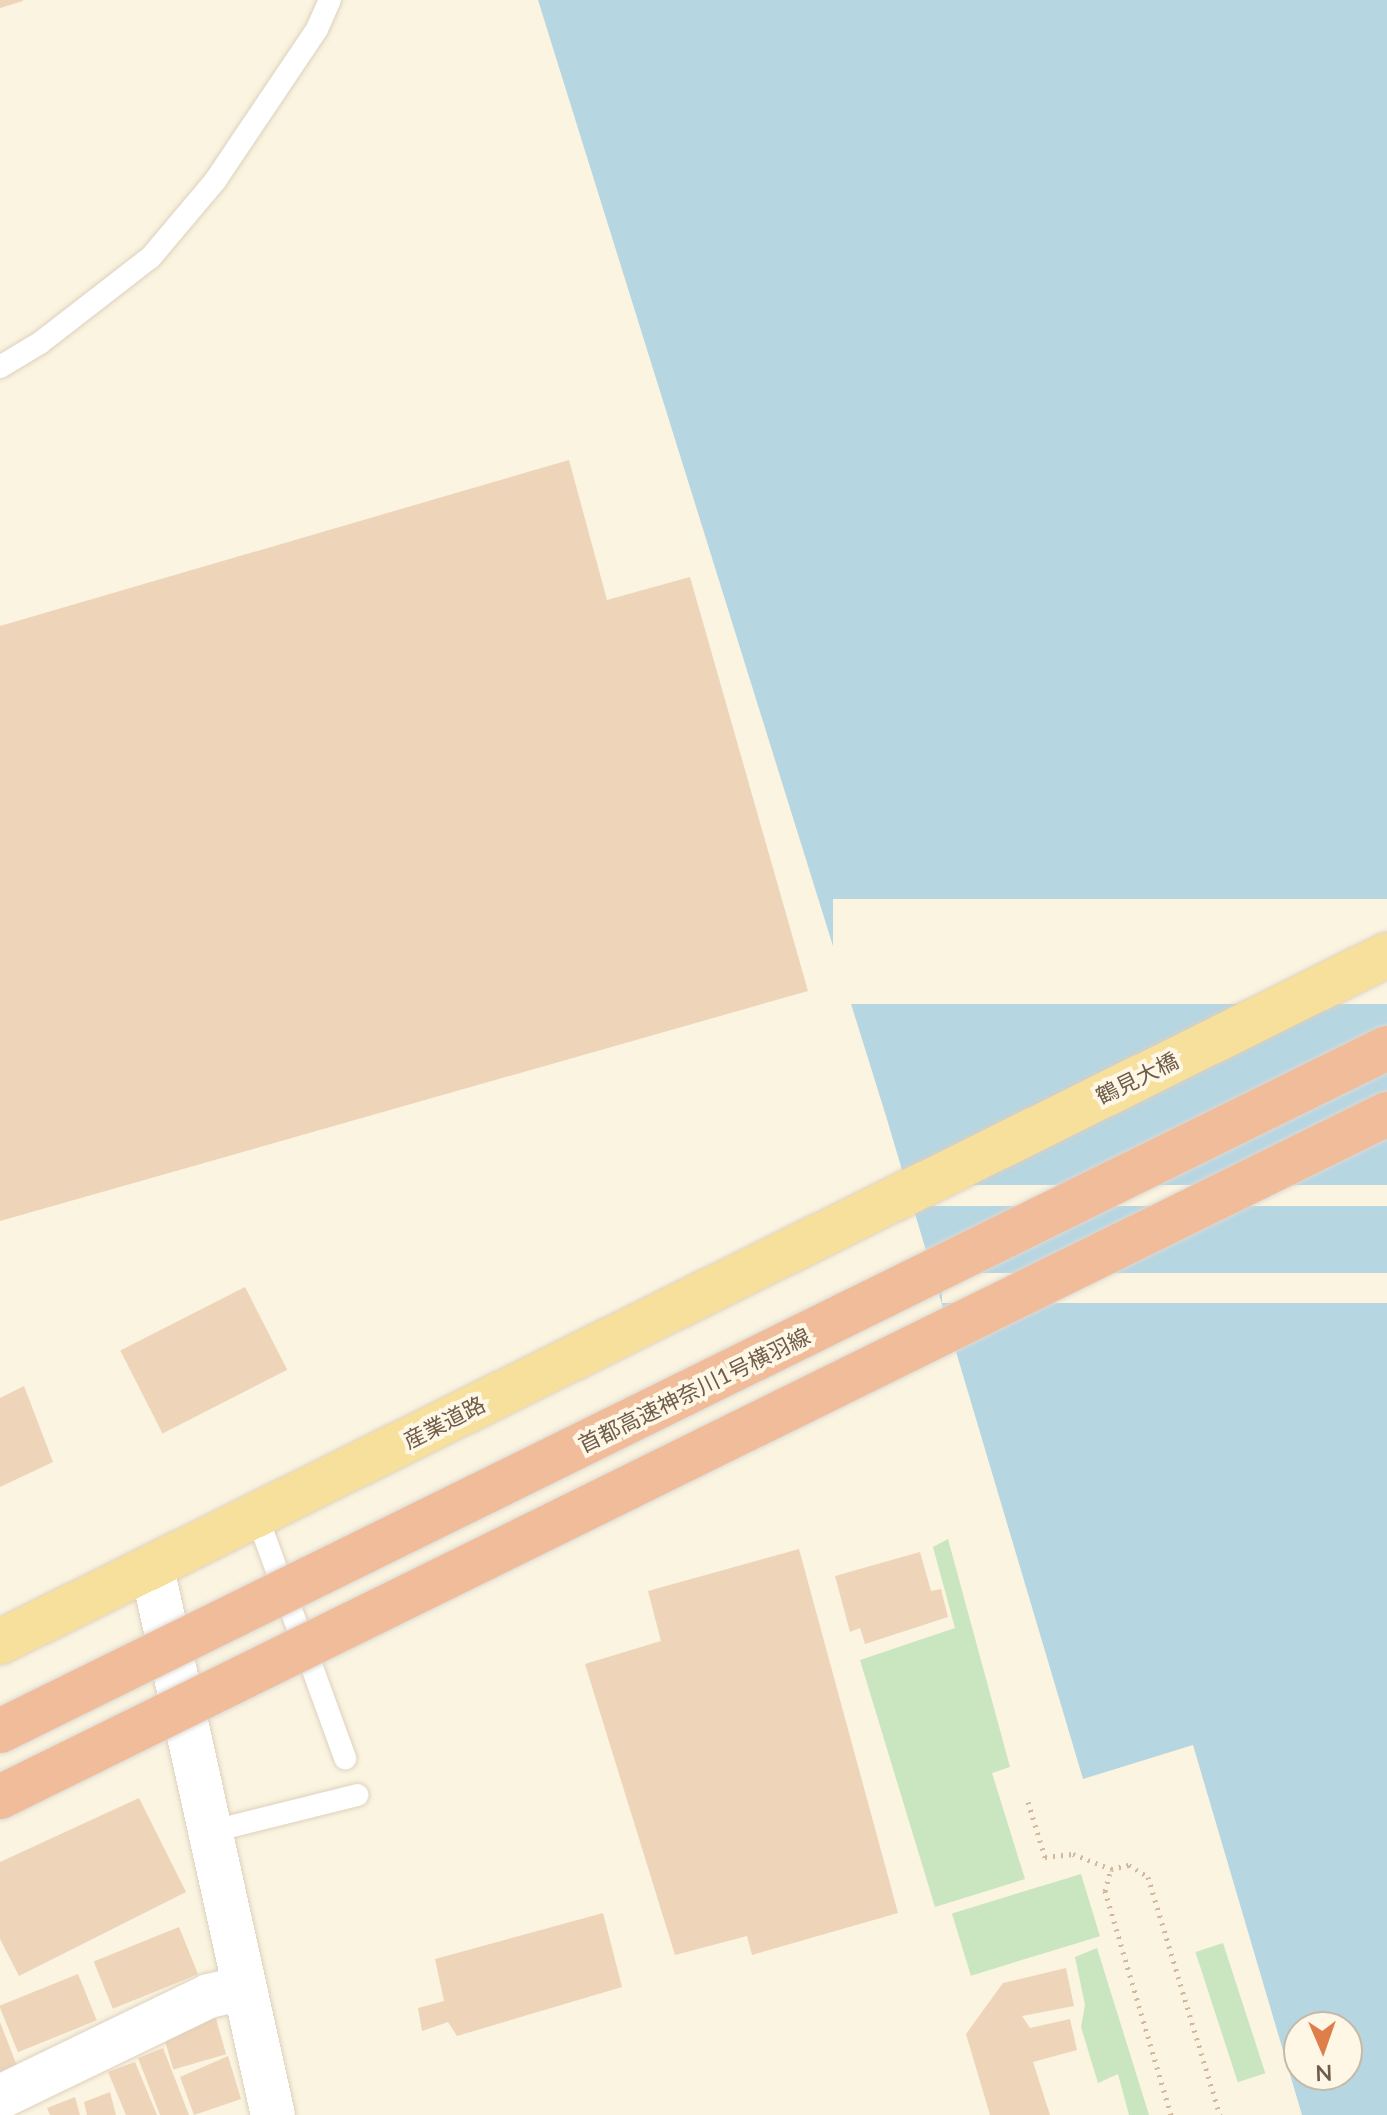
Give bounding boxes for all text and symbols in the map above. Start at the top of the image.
street label: 鶴見大橋 [1092,1047,1182,1109]
street label: 首都高速神奈川1号横羽線 [574,1322,814,1458]
street label: 産業道路 [399,1390,489,1454]
north arrow [1283,2011,1363,2091]
text: N [1315,2060,1333,2087]

